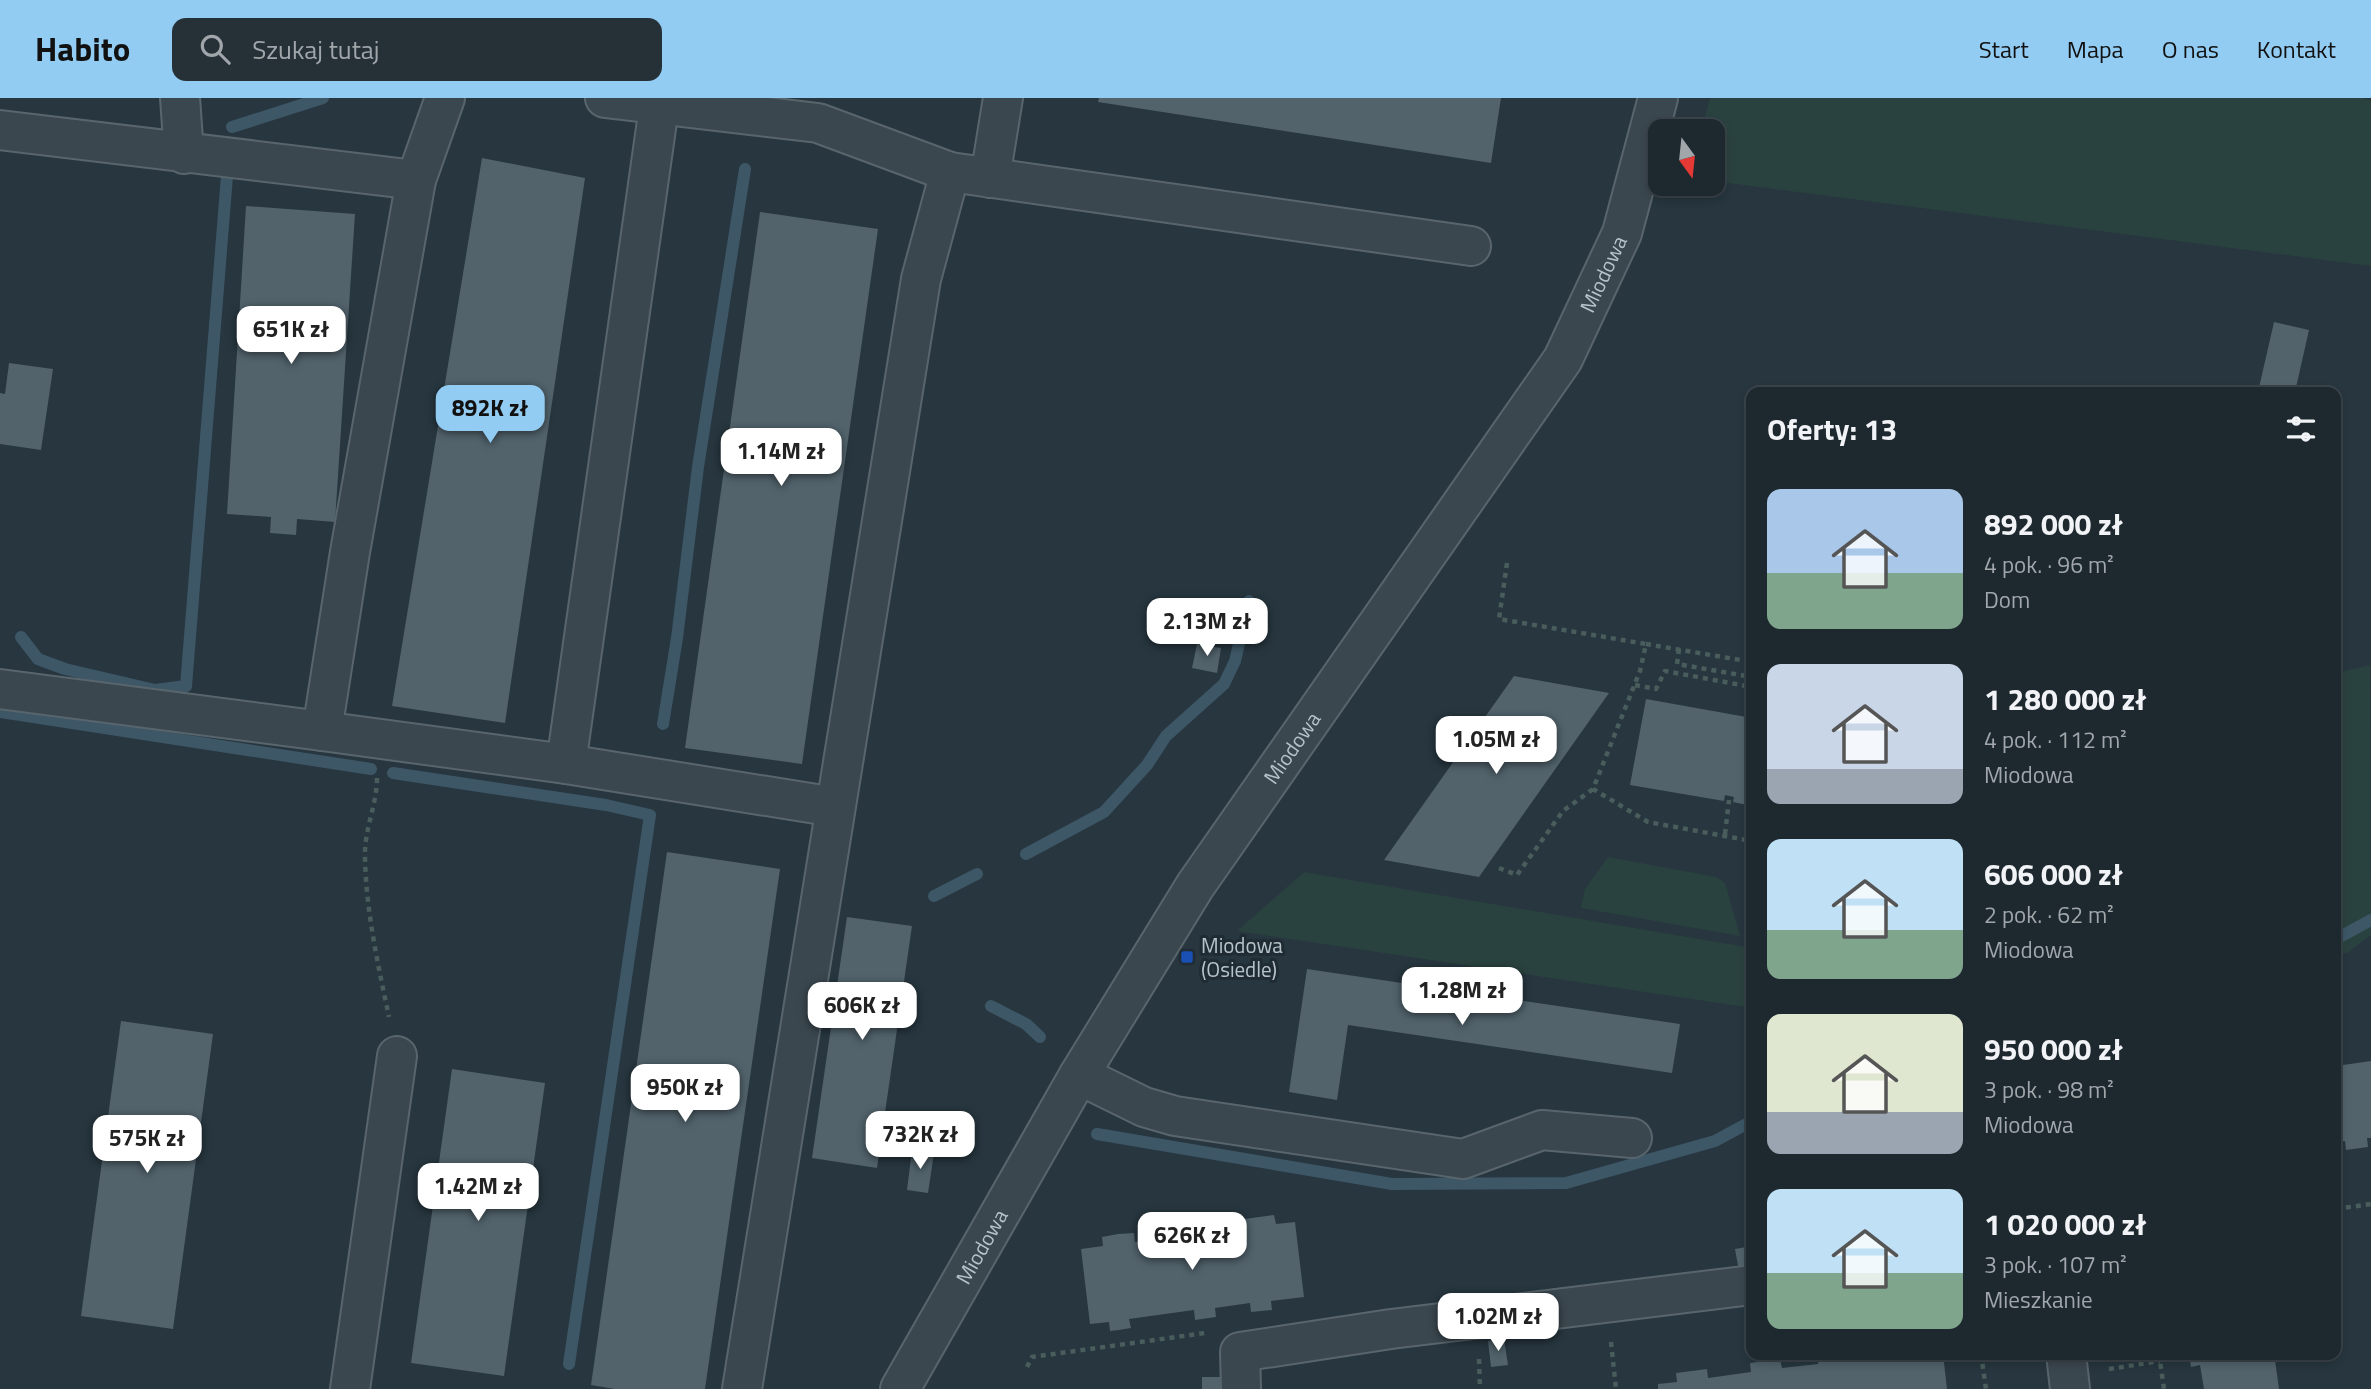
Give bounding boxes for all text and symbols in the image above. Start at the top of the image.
search box [172,18,662,81]
text: Habito [35,24,130,74]
icon: search [196,30,234,68]
text: Szukaj tutaj [252,30,380,69]
text: Start [1979,31,2029,67]
text: Mapa [2067,31,2124,67]
text: O nas [2162,31,2219,67]
text: Kontakt [2257,31,2336,67]
north arrow [1648,119,1726,196]
map controls [1648,119,1725,196]
street label: Miodowa [1571,230,1635,318]
pin: 651K zł [226,306,356,366]
text: 651K zł [253,311,329,346]
pin: 892K zł [425,386,555,445]
text: 892K zł [452,390,528,425]
text: Oferty: 13 [1767,406,1897,452]
icon: filters [2282,410,2320,448]
pin: 1.14M zł [709,428,853,488]
text: 1.14M zł [737,433,825,468]
text: 892 000 zł [1984,501,2123,547]
icon: home [1823,517,1907,601]
text: 4 pok. · 96 m² [1984,547,2114,582]
text: Dom [1984,582,2030,617]
pin: 2.13M zł [1135,598,1279,658]
text: 2.13M zł [1163,603,1251,638]
text: 1 280 000 zł [1984,676,2146,722]
icon: home [1823,692,1907,776]
street label: Miodowa [1255,704,1328,790]
pin: 1.05M zł [1424,716,1568,776]
text: 1.05M zł [1452,721,1540,756]
text: 4 pok. · 112 m² [1984,722,2127,757]
text: Miodowa [1984,757,2074,792]
text: 606 000 zł [1984,851,2123,897]
icon: home [1823,867,1907,951]
text: 2 pok. · 62 m² [1984,897,2114,932]
place label: Miodowa (Osiedle) [1201,929,1283,985]
text: Miodowa [1984,932,2074,967]
marker: Miodowa (Osiedle) [1179,949,1195,965]
pin: 1.28M zł [1390,968,1534,1027]
text: 1.28M zł [1418,972,1506,1007]
pin: 606K zł [797,982,927,1042]
text: 606K zł [824,987,900,1022]
text: 950 000 zł [1984,1026,2123,1072]
icon: home [1823,1042,1907,1126]
pin: 950K zł [620,1065,750,1124]
text: 950K zł [647,1069,723,1104]
text: 3 pok. · 98 m² [1984,1072,2114,1107]
text: Miodowa [1984,1107,2074,1142]
pin: 732K zł [855,1112,985,1171]
pin: 575K zł [82,1116,212,1175]
text: 732K zł [882,1116,958,1151]
text: 575K zł [109,1120,185,1155]
pin: 1.42M zł [406,1164,550,1223]
text: 1.42M zł [434,1168,522,1203]
text: 1 020 000 zł [1984,1201,2146,1247]
street label: Miodowa [947,1203,1016,1290]
pin: 626K zł [1127,1212,1257,1272]
text: 626K zł [1154,1217,1230,1252]
icon: home [1823,1217,1907,1301]
text: 3 pok. · 107 m² [1984,1247,2127,1282]
text: Mieszkanie [1984,1282,2093,1317]
pin: 1.02M zł [1426,1294,1570,1353]
text: 1.02M zł [1454,1298,1542,1333]

